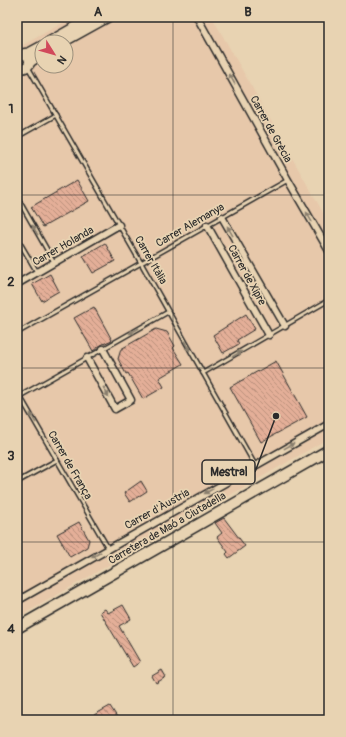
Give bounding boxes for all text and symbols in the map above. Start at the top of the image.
text: A [94,4,103,20]
text: B [244,4,252,20]
north arrow [34,34,74,74]
text: N [54,53,69,67]
one-way arrow [228,73,235,85]
street label: Carrer de Grècia [247,93,295,165]
text: 1 [8,101,14,117]
street label: Carrer Alemanya [154,200,226,250]
one-way arrow [306,211,313,223]
street label: Carrer Holanda [30,223,96,269]
one-way arrow [32,224,39,236]
one-way arrow [227,225,234,237]
street label: Carrer Itàlia [132,234,170,286]
street label: Carrer de Xipre [225,243,269,308]
text: 2 [7,274,15,290]
one-way arrow [128,327,140,334]
one-way arrow [184,340,191,351]
one-way arrow [231,350,243,357]
one-way arrow [103,386,109,398]
one-way arrow [29,412,36,423]
street label: Carrer de França [45,428,95,502]
one-way arrow [283,443,295,450]
text: 3 [7,448,15,464]
callout: Mestral [202,460,255,484]
text: Mestral [210,465,248,480]
street label: Carrer d'Àustria [122,486,192,532]
one-way arrow [203,488,215,495]
street label: Carretera de Maó a Ciutadella [106,489,228,567]
one-way arrow [90,552,102,559]
text: 4 [7,621,15,637]

